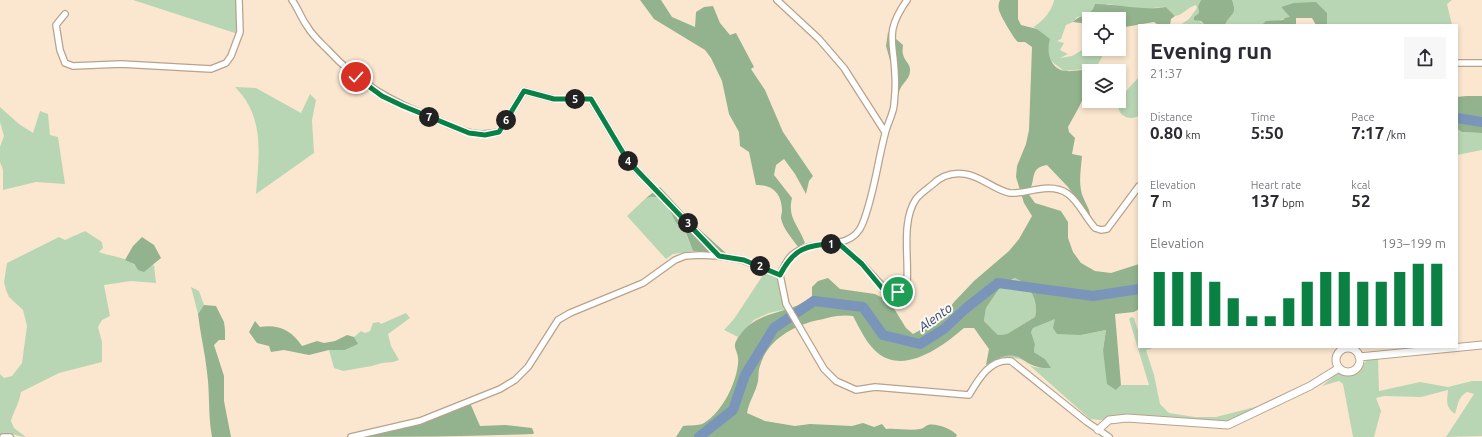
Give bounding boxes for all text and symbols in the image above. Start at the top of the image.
map controls [1082,12,1126,108]
button: locate [1082,12,1126,56]
button: share [1404,37,1446,79]
text: Evening run [1150,38,1272,63]
pin [339,60,373,94]
button: layers [1082,64,1126,108]
icon: check [345,66,367,88]
text: 21:37 [1150,66,1183,80]
pin: 5 [565,89,585,109]
text: 5 [572,93,578,105]
pin: 7 [419,107,439,127]
pin: 6 [496,110,516,130]
text: 7 [426,111,432,123]
text: Distance [1150,111,1193,123]
text: Time [1251,111,1275,123]
text: Pace [1351,111,1375,123]
text: 6 [503,114,509,126]
text: 0.80 [1150,123,1183,142]
text: 5:50 [1251,123,1284,142]
text: 7:17 [1351,123,1384,142]
text: km [1183,129,1201,141]
text: /km [1384,129,1406,141]
pin: 4 [618,151,638,171]
text: 4 [625,155,631,167]
text: Elevation [1150,179,1196,191]
text: Heart rate [1251,179,1301,191]
text: kcal [1351,179,1370,191]
text: 7 [1150,191,1160,210]
text: 137 [1251,191,1279,210]
text: 52 [1351,191,1371,210]
text: m [1160,197,1172,209]
text: bpm [1279,197,1304,209]
pin: 3 [678,213,698,233]
text: 3 [685,217,691,229]
pin: 1 [821,234,841,254]
text: Elevation [1150,236,1204,250]
text: 193–199 m [1381,236,1446,250]
text: 1 [828,238,834,250]
pin: 2 [750,256,770,276]
text: 2 [757,260,763,272]
pin [881,275,915,309]
icon: arrive [887,281,909,303]
water label: Alento [915,300,954,334]

